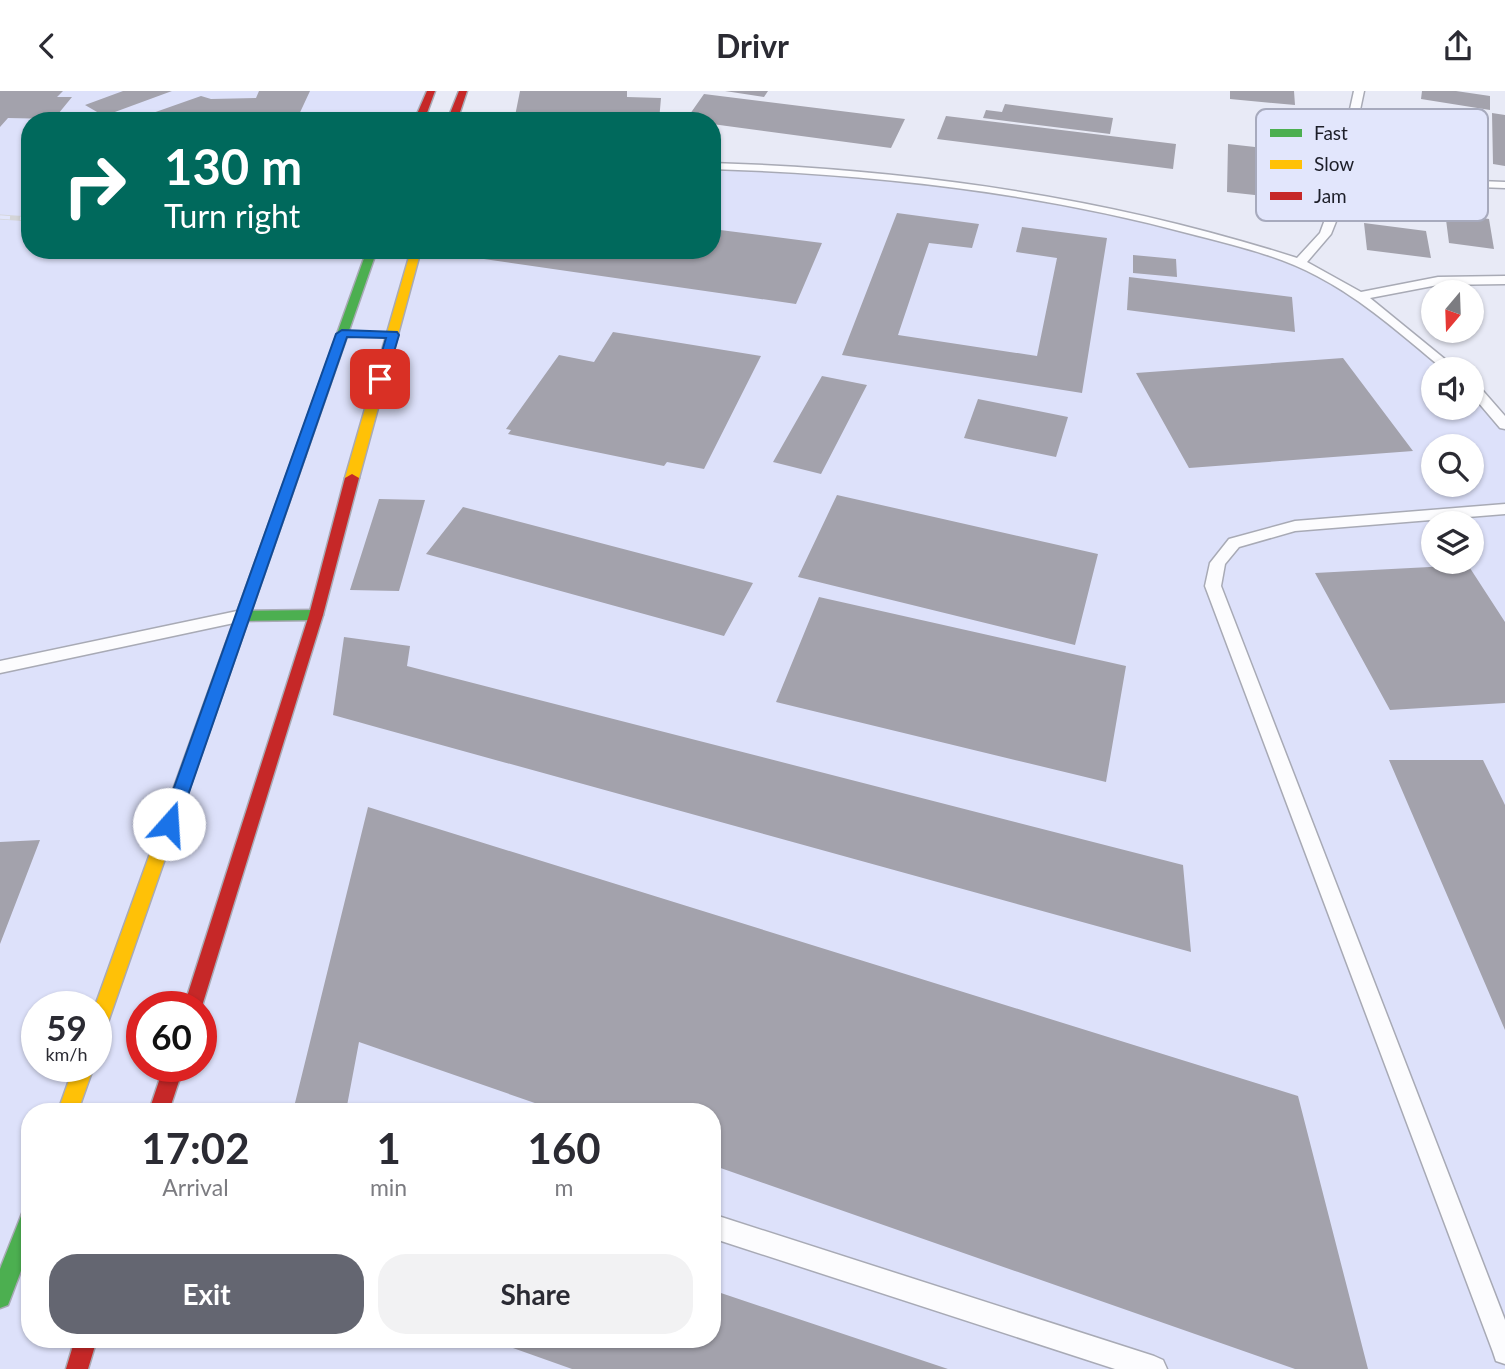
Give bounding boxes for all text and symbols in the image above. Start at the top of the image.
text: Drivr [716,26,789,65]
icon: back [28,27,66,65]
icon: share [1439,27,1477,65]
legend [1256,109,1488,221]
text: Fast [1314,121,1348,144]
text: 130 m [164,137,302,195]
icon: right [49,140,140,231]
text: Slow [1314,152,1354,175]
text: Jam [1314,184,1347,207]
text: Turn right [164,196,300,235]
north arrow [1421,280,1484,343]
map controls [1421,280,1484,574]
pin [350,349,410,409]
button: sound [1421,357,1484,420]
icon: arrive [361,360,399,398]
button: search [1421,434,1484,497]
button: layers [1421,511,1484,574]
position arrow [132,787,206,861]
speed limit sign: 60 [126,991,217,1082]
text: 59 [46,1006,87,1048]
text: km/h [45,1043,88,1065]
text: 17:02 [141,1123,250,1173]
text: 1 [376,1123,401,1173]
text: 160 [528,1123,601,1173]
text: Arrival [162,1173,229,1201]
text: min [370,1173,407,1201]
text: m [555,1173,574,1201]
button: Exit [49,1254,364,1334]
button: Share [378,1254,693,1334]

